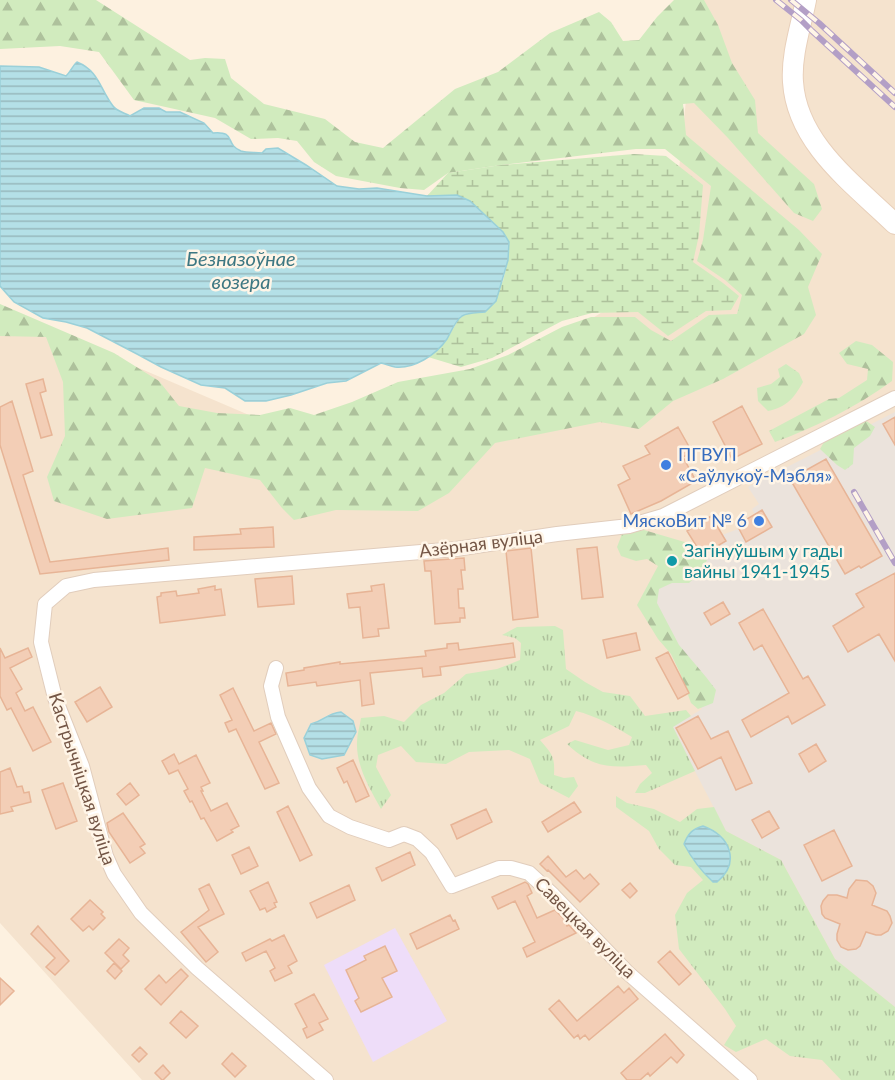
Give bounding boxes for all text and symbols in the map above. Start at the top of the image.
water label: Безназоўнае возера [186,246,296,293]
place label: ПГВУП «Саўлукоў-Мэбля» [678,443,832,486]
marker: ПГВУП «Саўлукоў-Мэбля» [659,458,673,472]
place label: МяскоВит № 6 [623,509,747,531]
marker: МяскоВит № 6 [752,514,766,528]
street label: Азёрная вуліца [418,525,544,561]
place label: Загінуўшым у гады вайны 1941-1945 [684,539,843,582]
marker: Загінуўшым у гады вайны 1941-1945 [665,554,679,568]
street label: Кастрычніцкая вуліца [45,690,121,868]
street label: Савецкая вуліца [531,872,641,982]

